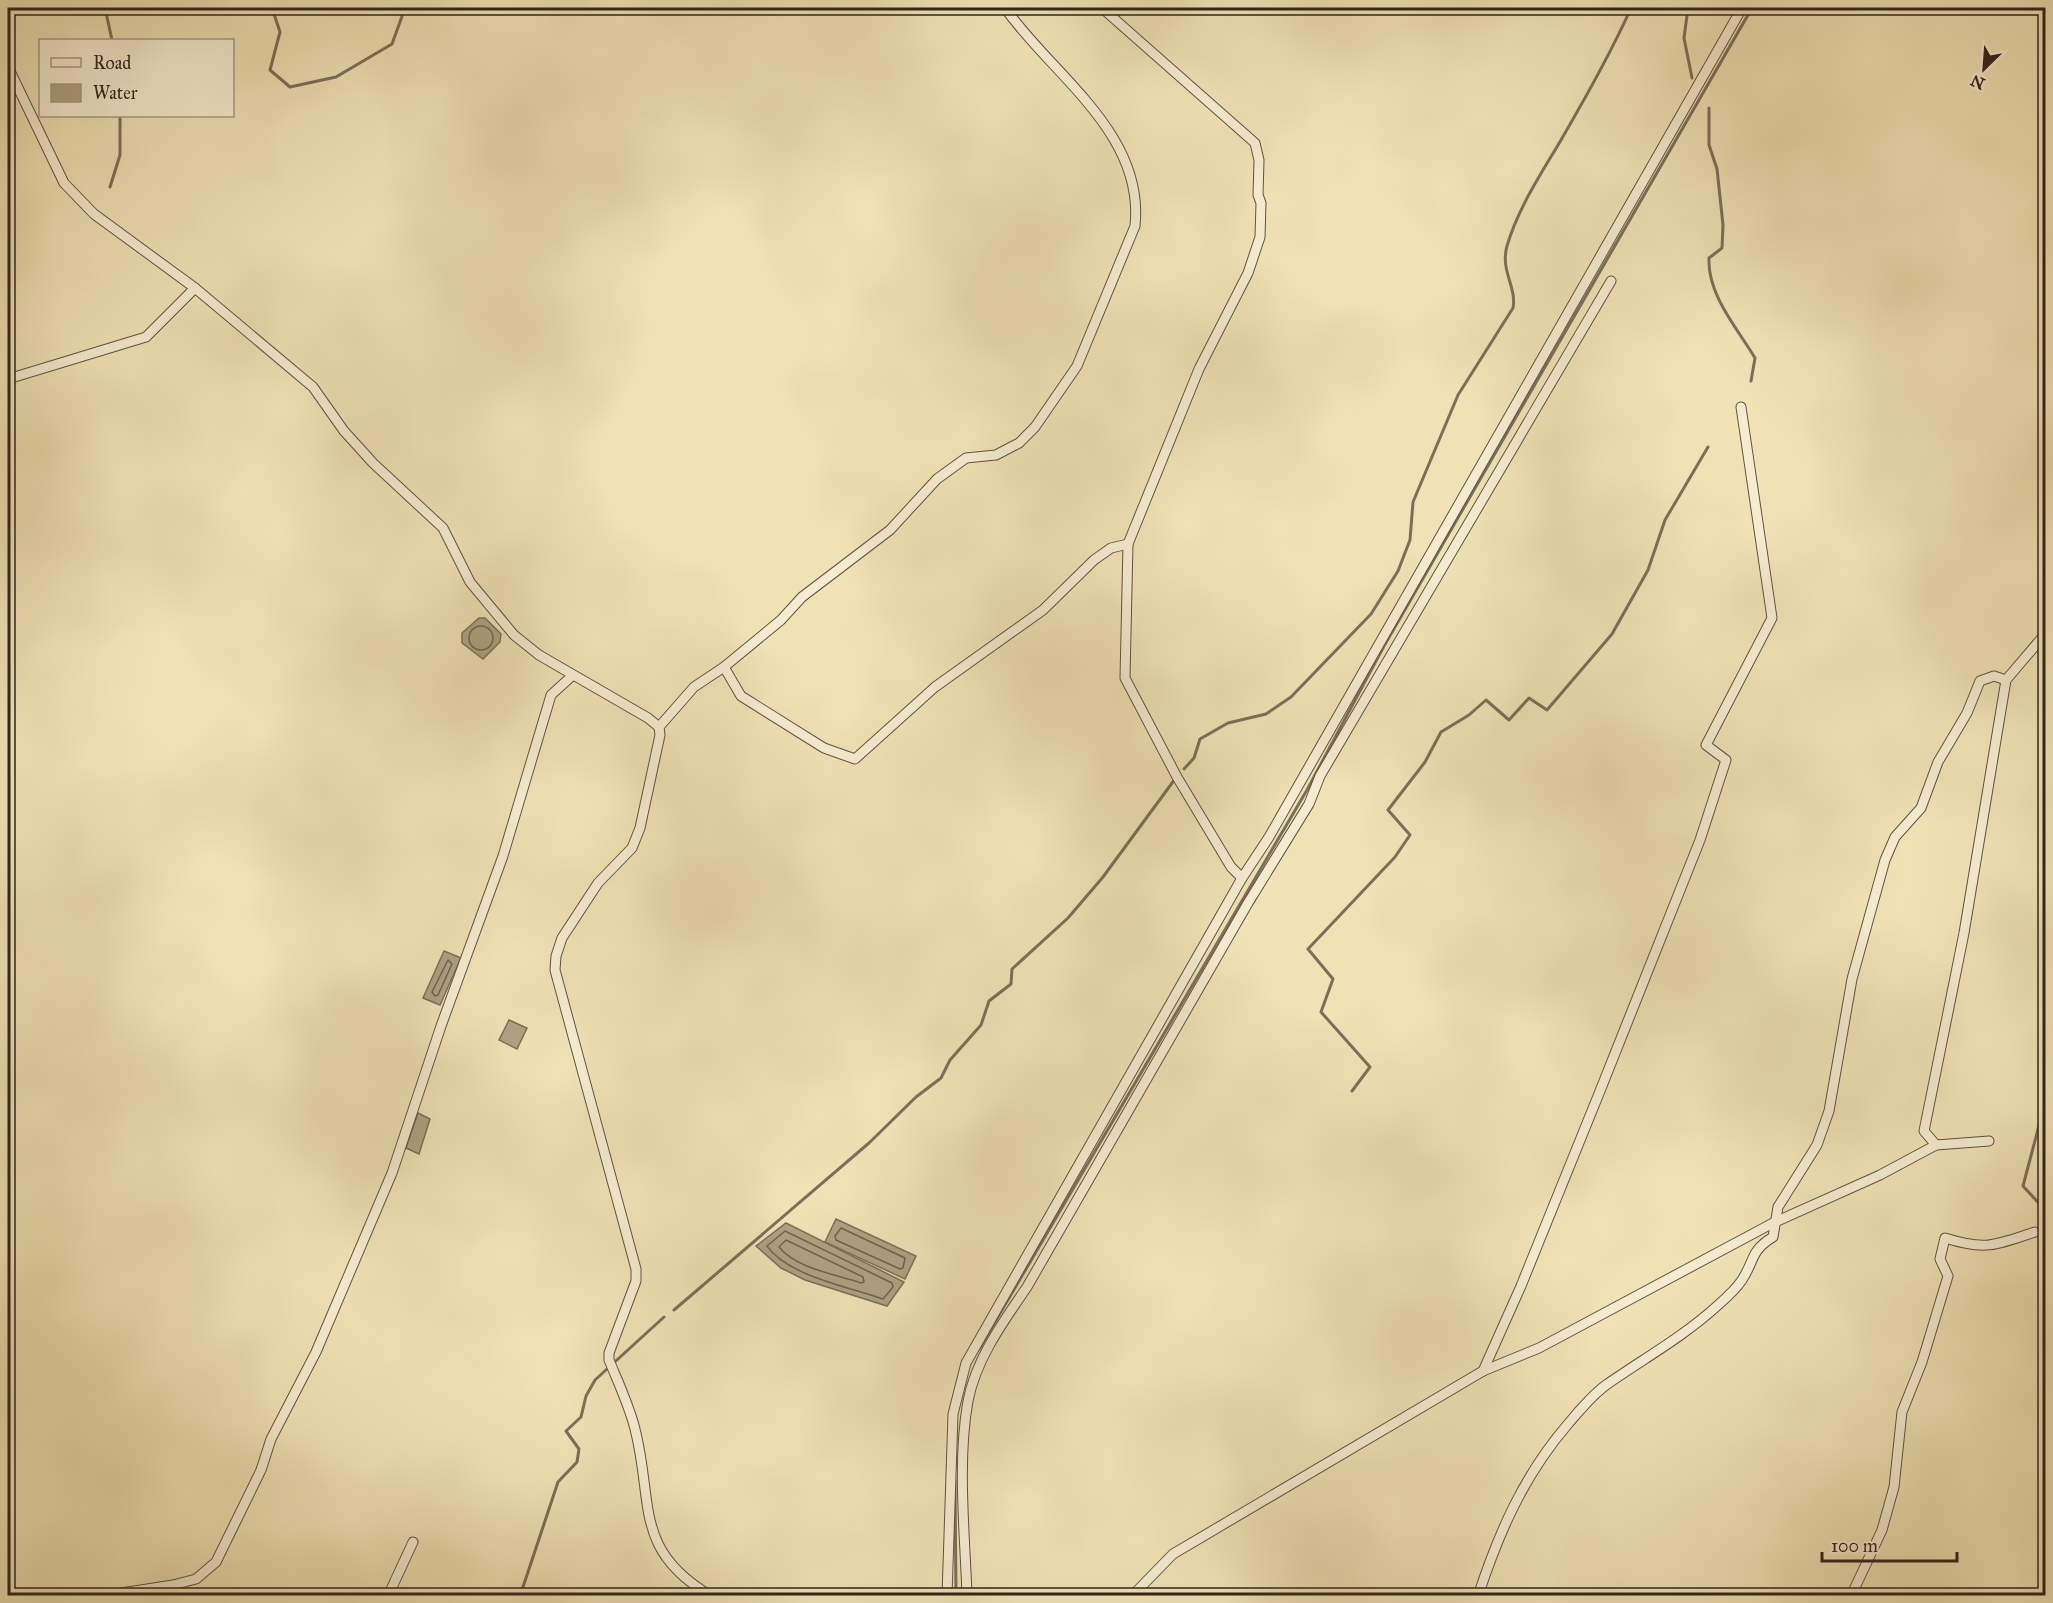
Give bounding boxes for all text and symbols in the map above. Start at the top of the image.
legend [39,39,234,117]
north arrow [1954,39,2014,99]
text: Road [93,52,131,74]
text: N [1967,70,1988,94]
text: Water [93,82,138,104]
scale bar [1822,1525,1957,1563]
text: 100 m [1831,1535,1878,1557]

